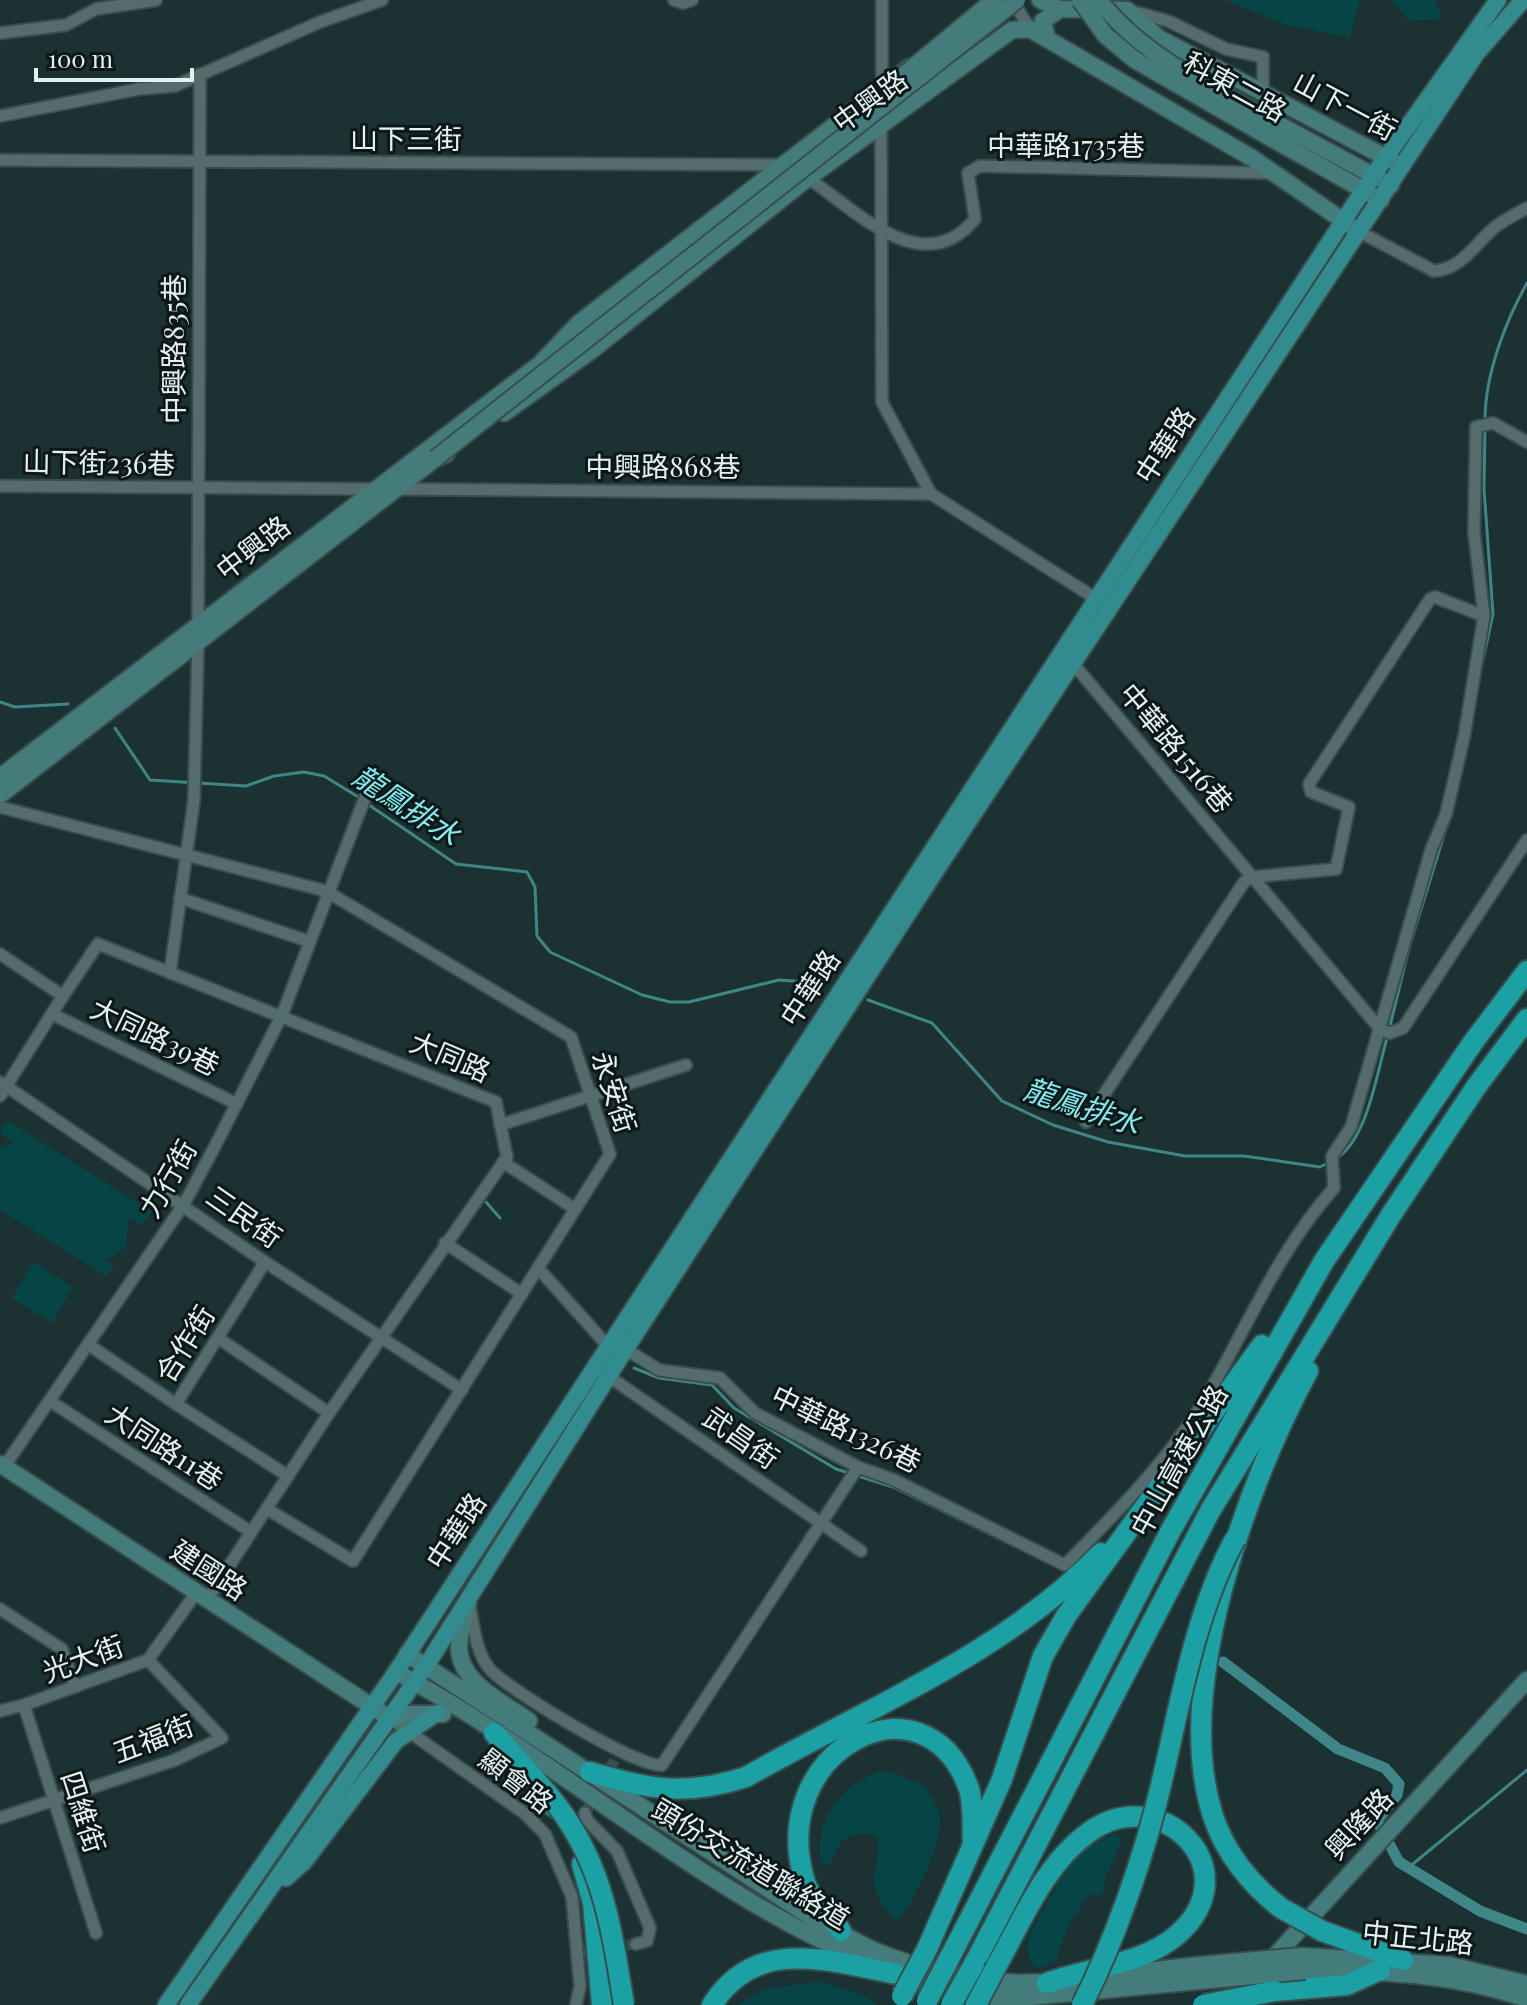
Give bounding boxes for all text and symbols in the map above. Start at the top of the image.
scale bar [36,32,192,82]
text: 100 m [48,42,113,74]
street label: 科東二路 [1178,42,1294,129]
street label: 中興路 [824,60,914,139]
street label: 山下一街 [1288,62,1404,147]
street label: 山下三街 [350,119,462,156]
street label: 中華路1735巷 [987,126,1145,163]
street label: 中興路835巷 [154,274,191,424]
street label: 中華路 [1125,399,1202,489]
street label: 山下街236巷 [22,442,176,481]
street label: 中興路868巷 [585,447,741,484]
street label: 中興路 [208,506,297,587]
street label: 中華路1516巷 [1112,674,1242,820]
water label: 龍鳳排水 [346,755,470,855]
street label: 中華路 [770,942,847,1032]
street label: 大同路39巷 [85,989,226,1083]
street label: 大同路 [405,1022,496,1089]
street label: 永安街 [585,1046,646,1137]
water label: 龍鳳排水 [1019,1068,1148,1143]
street label: 力行街 [130,1133,204,1224]
street label: 三民街 [200,1177,290,1255]
street label: 合作街 [146,1298,222,1389]
street label: 中華路1326巷 [766,1375,928,1480]
street label: 中山高速公路 [1121,1378,1235,1543]
street label: 大同路11巷 [99,1394,231,1497]
street label: 武昌街 [697,1398,787,1476]
street label: 中華路 [416,1485,493,1575]
street label: 建國路 [165,1530,255,1607]
street label: 光大街 [37,1626,128,1689]
street label: 五福街 [107,1705,198,1770]
street label: 顯會路 [472,1739,561,1820]
street label: 四維街 [54,1766,115,1857]
street label: 興隆路 [1316,1780,1400,1866]
street label: 頭份交流道聯絡道 [646,1789,857,1936]
street label: 中正北路 [1361,1912,1476,1961]

